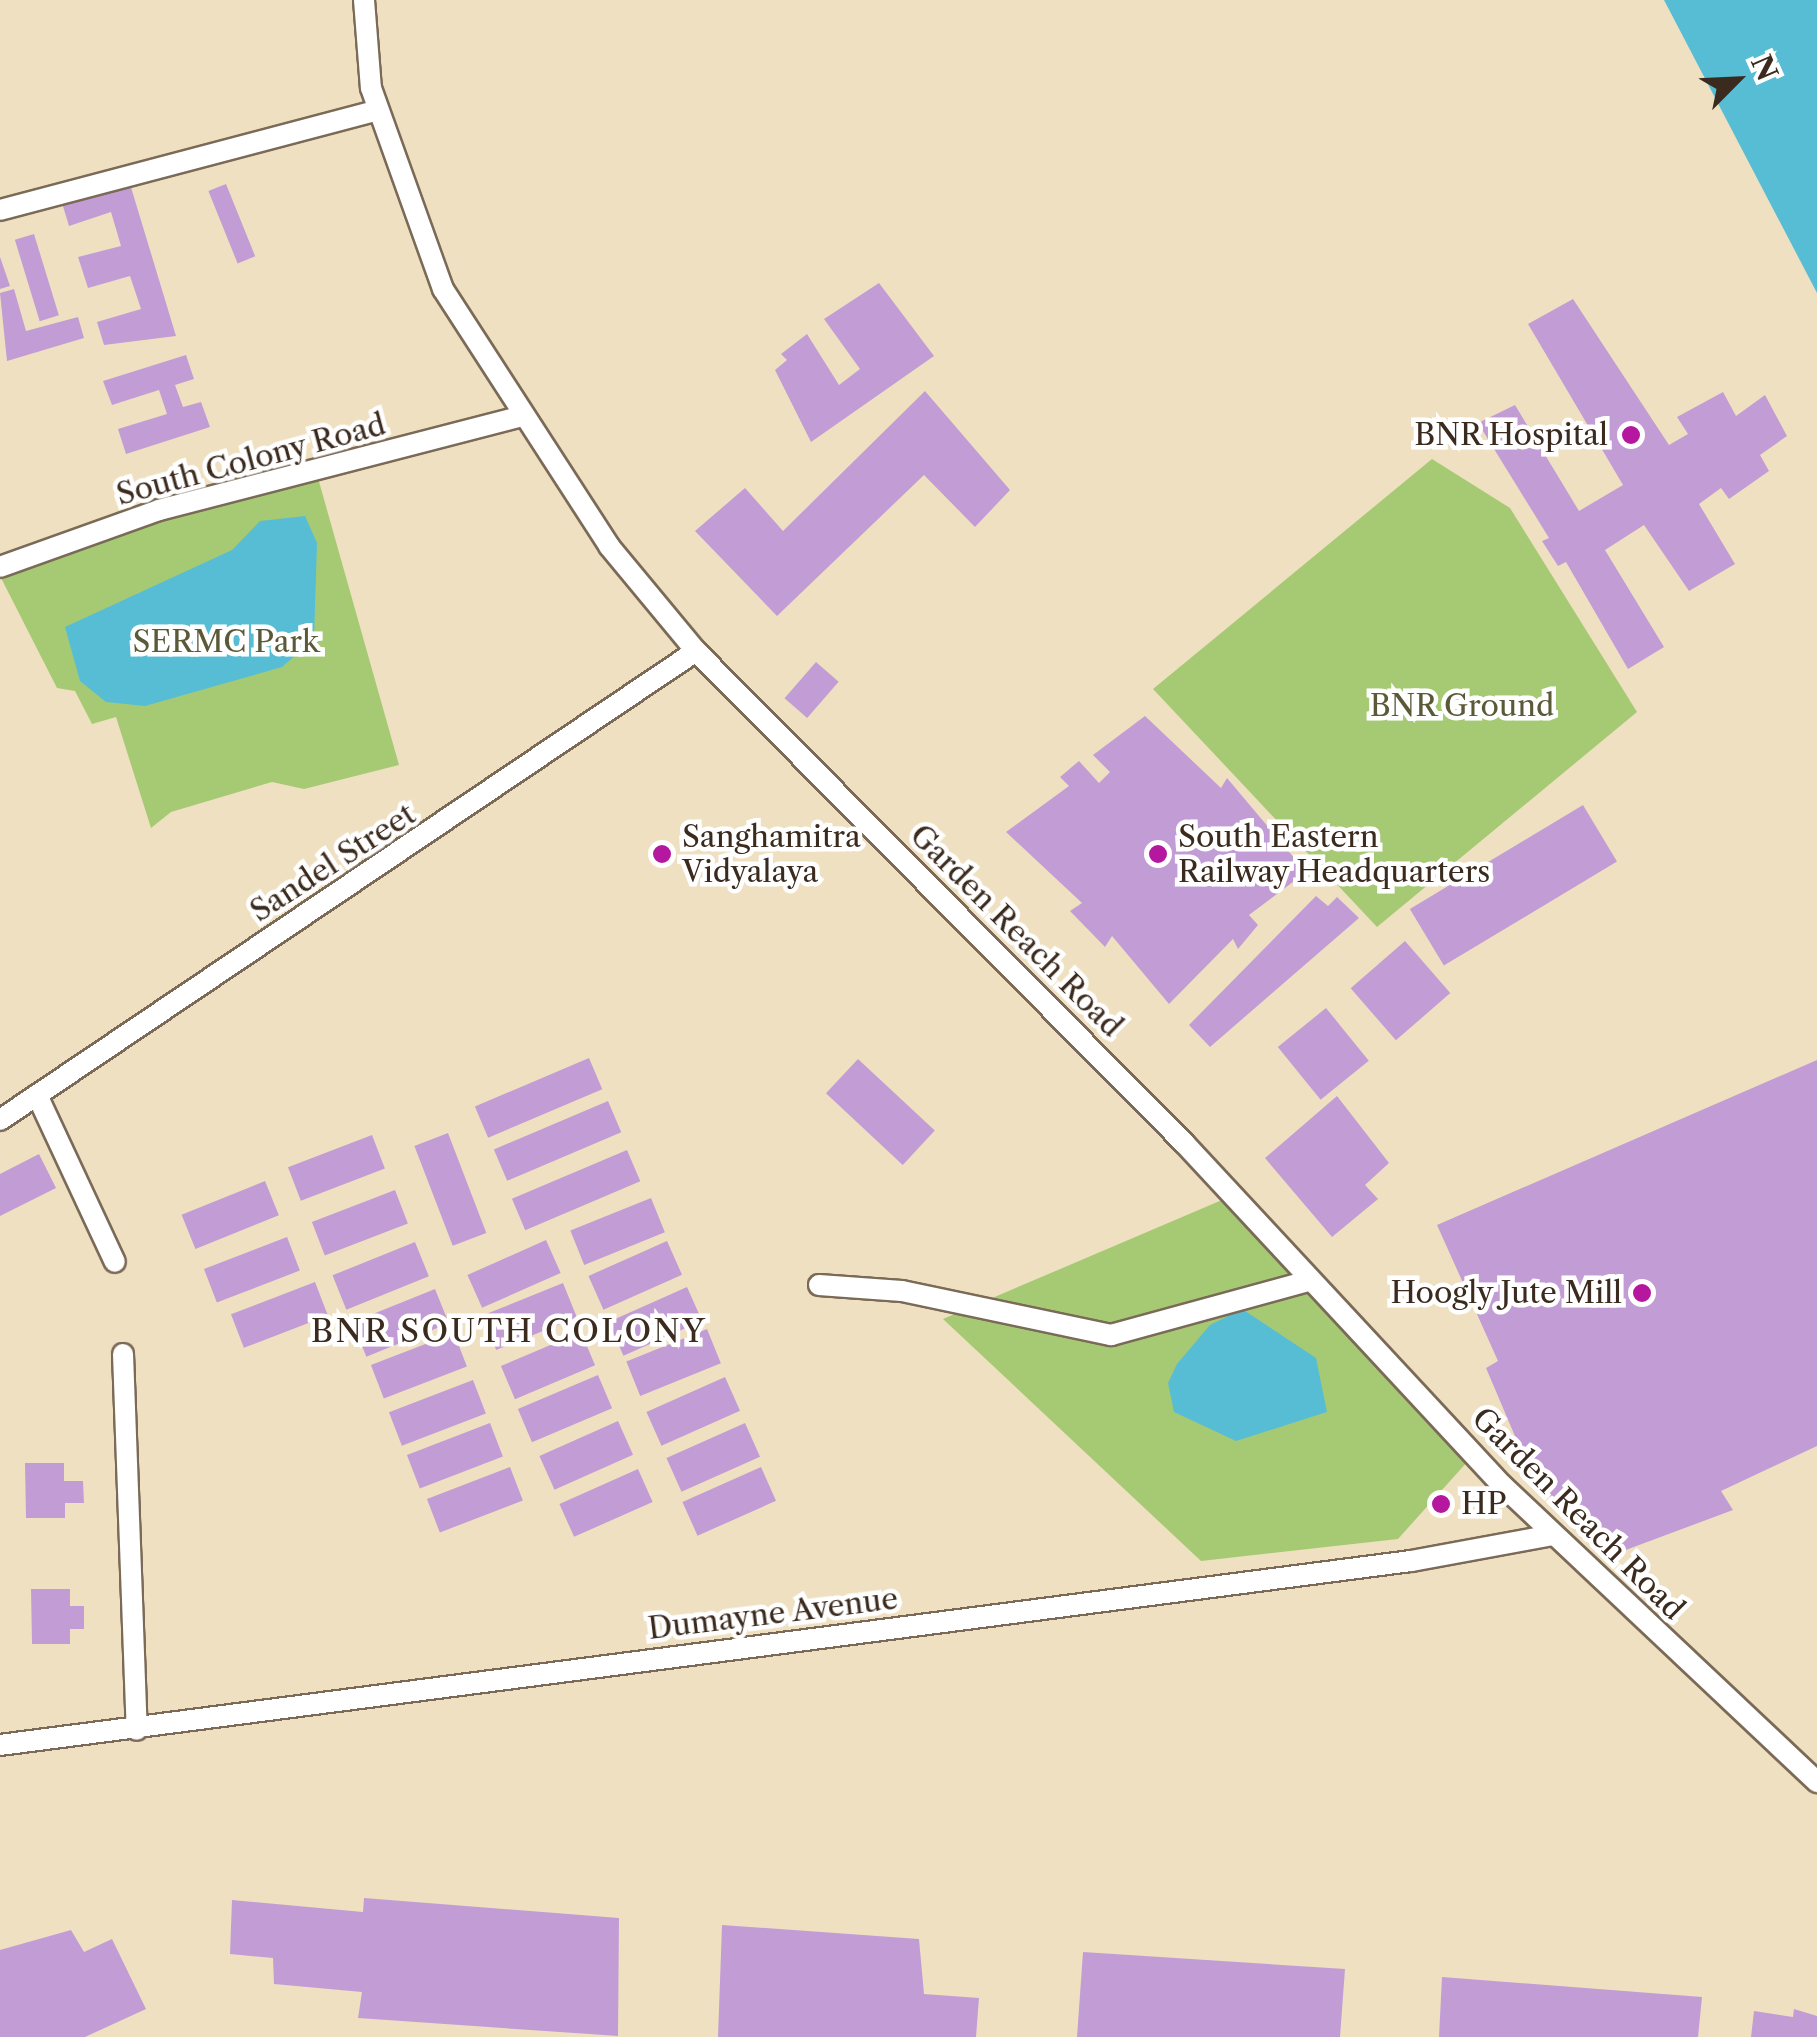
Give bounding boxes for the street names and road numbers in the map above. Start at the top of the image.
street label: South Colony Road [112,407,390,513]
street label: Sandel Street [244,796,422,930]
street label: Garden Reach Road [902,817,1130,1045]
street label: Garden Reach Road [1464,1400,1692,1628]
street label: Dumayne Avenue [645,1581,901,1647]

